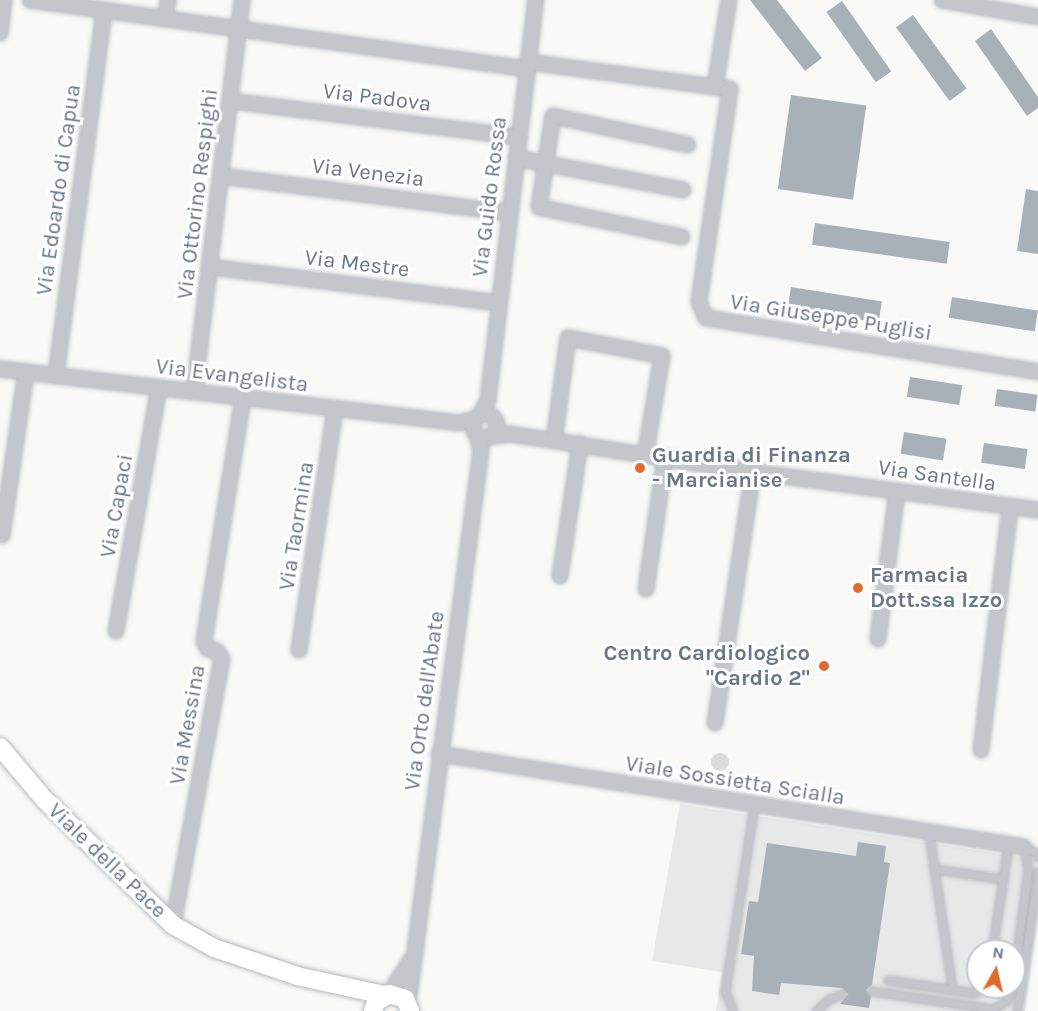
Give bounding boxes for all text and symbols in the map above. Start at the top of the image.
street label: Via Padova [321,78,433,118]
street label: Via Edoardo di Capua [31,83,87,297]
street label: Via Ottorino Respighi [172,87,224,301]
street label: Via Guido Rossa [467,115,513,279]
street label: Via Venezia [310,153,426,193]
street label: Via Mestre [303,244,411,284]
street label: Via Giuseppe Puglisi [728,289,934,347]
street label: Via Evangelista [154,354,310,398]
place label: Guardia di Finanza - Marcianise [652,442,851,494]
street label: Via Capaci [95,452,139,560]
street label: Via Santella [876,455,998,497]
street label: Via Taormina [274,460,320,592]
marker: Guardia di Finanza - Marcianise [633,461,647,475]
place label: Farmacia Dott.ssa Izzo [870,562,1002,614]
marker: Farmacia Dott.ssa Izzo [851,581,865,595]
street label: Via Orto dell'Abate [399,610,451,792]
place label: Centro Cardiologico "Cardio 2" [603,640,810,692]
marker: Centro Cardiologico "Cardio 2" [815,657,833,675]
street label: Via Messina [164,663,212,787]
street label: Viale Sossietta Scialla [623,751,847,811]
street label: Viale della Pace [42,798,172,924]
north arrow [966,939,1026,999]
text: N [991,942,1005,963]

